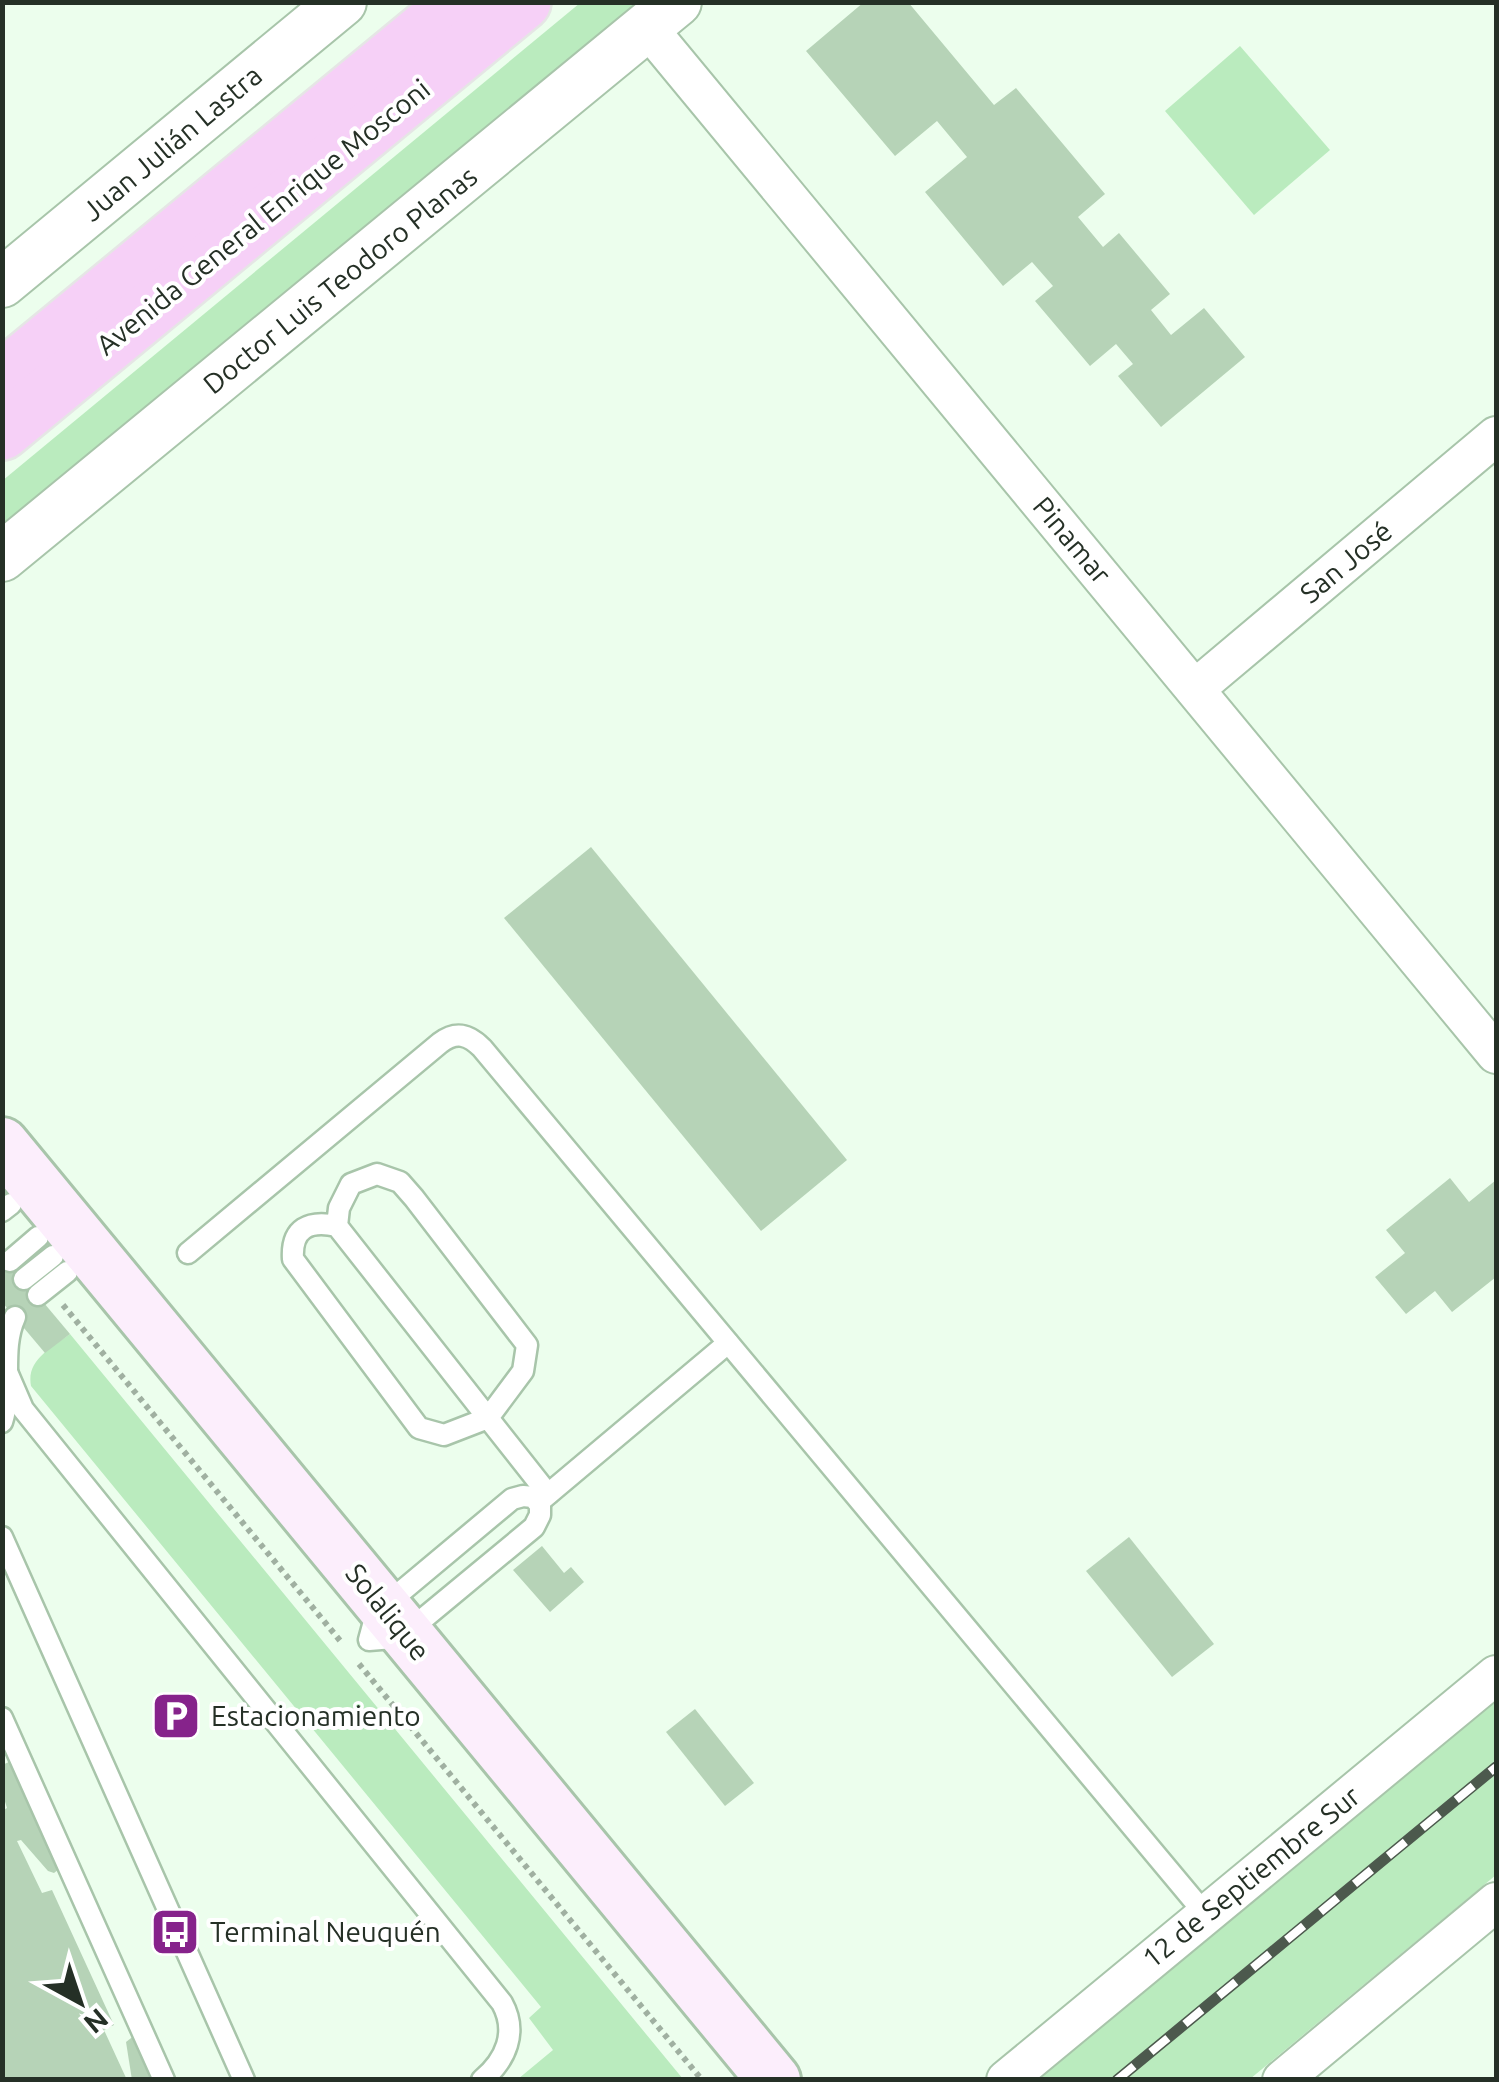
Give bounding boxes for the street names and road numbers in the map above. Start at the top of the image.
street label: Juan Julián Lastra [76,59,267,227]
street label: Avenida General Enrique Mosconi [90,73,435,361]
street label: Doctor Luis Teodoro Planas [197,160,482,399]
street label: Pinamar [1027,490,1118,589]
street label: San José [1294,515,1397,609]
street label: Solalique [340,1557,437,1666]
street label: 12 de Septiembre Sur [1136,1779,1366,1974]

